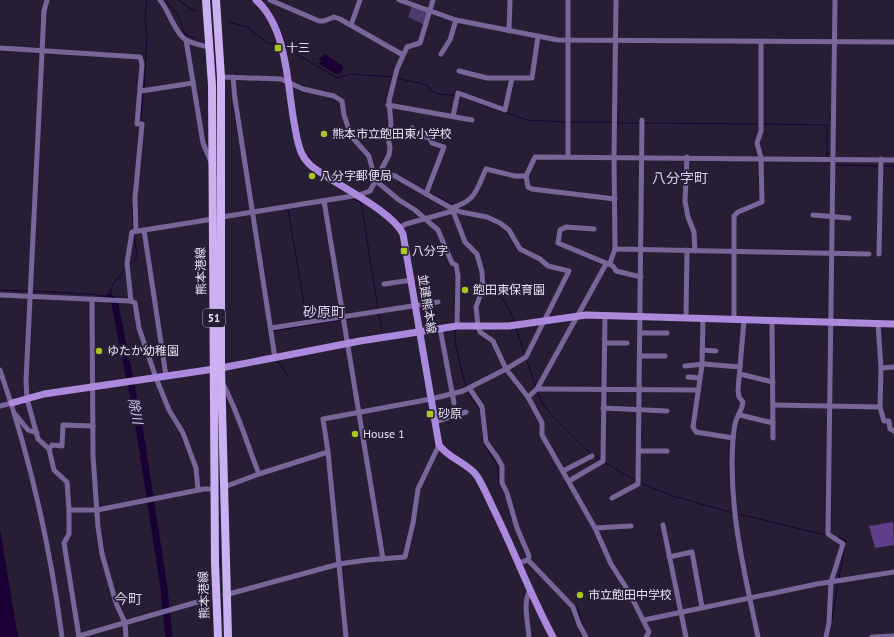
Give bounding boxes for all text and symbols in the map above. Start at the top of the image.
place label: 十三 [286,40,310,55]
marker: 十三 [273,43,283,53]
place label: 熊本市立飽田東小学校 [332,126,452,141]
marker: 熊本市立飽田東小学校 [319,129,329,139]
place label: 八分字郵便局 [320,168,392,183]
district label: 八分字町 [652,169,708,187]
marker: 八分字郵便局 [307,171,317,181]
place label: 八分字 [412,243,448,258]
marker: 八分字 [399,246,409,256]
street label: 熊本港線 [193,247,208,295]
street label: 並建熊本線 [415,273,440,335]
place label: 飽田東保育園 [473,282,545,297]
marker: 飽田東保育園 [460,285,470,295]
district label: 砂原町 [303,303,345,321]
road number: 51 [203,309,225,327]
place label: ゆたか幼稚園 [107,343,179,358]
marker: ゆたか幼稚園 [94,346,104,356]
water label: 除川 [125,397,147,427]
place label: 砂原 [438,406,462,421]
marker: 砂原 [425,409,435,419]
place label: House 1 [363,426,405,441]
marker: House 1 [350,429,360,439]
street label: 熊本港線 [195,571,212,619]
place label: 市立飽田中学校 [588,587,672,602]
district label: 今町 [114,590,142,608]
marker: 市立飽田中学校 [575,590,585,600]

